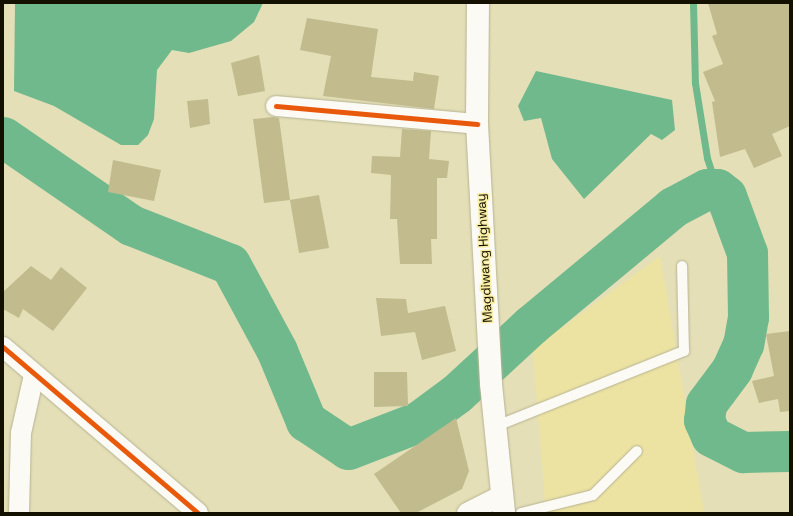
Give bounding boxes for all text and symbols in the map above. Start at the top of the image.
street label: Magdiwang Highway [474,193,496,323]

